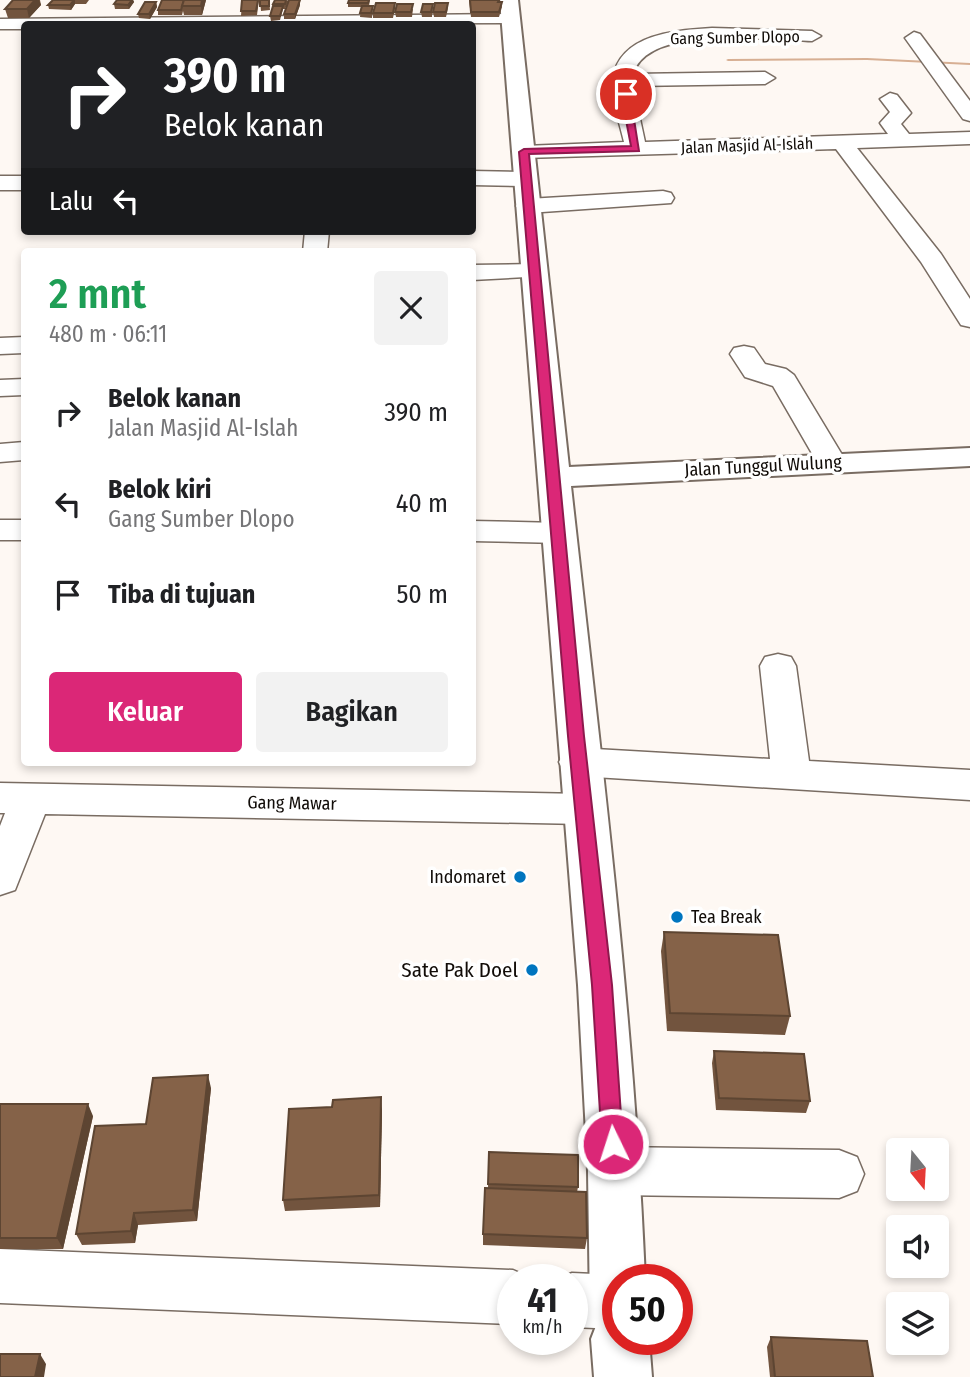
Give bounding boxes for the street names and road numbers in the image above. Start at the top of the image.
street label: Gang Sumber Dlopo [670,27,800,48]
street label: Jalan Masjid Al-Islah [681,134,814,157]
street label: Jalan Tunggul Wulung [684,451,843,481]
street label: Gang Mawar [247,791,338,815]

